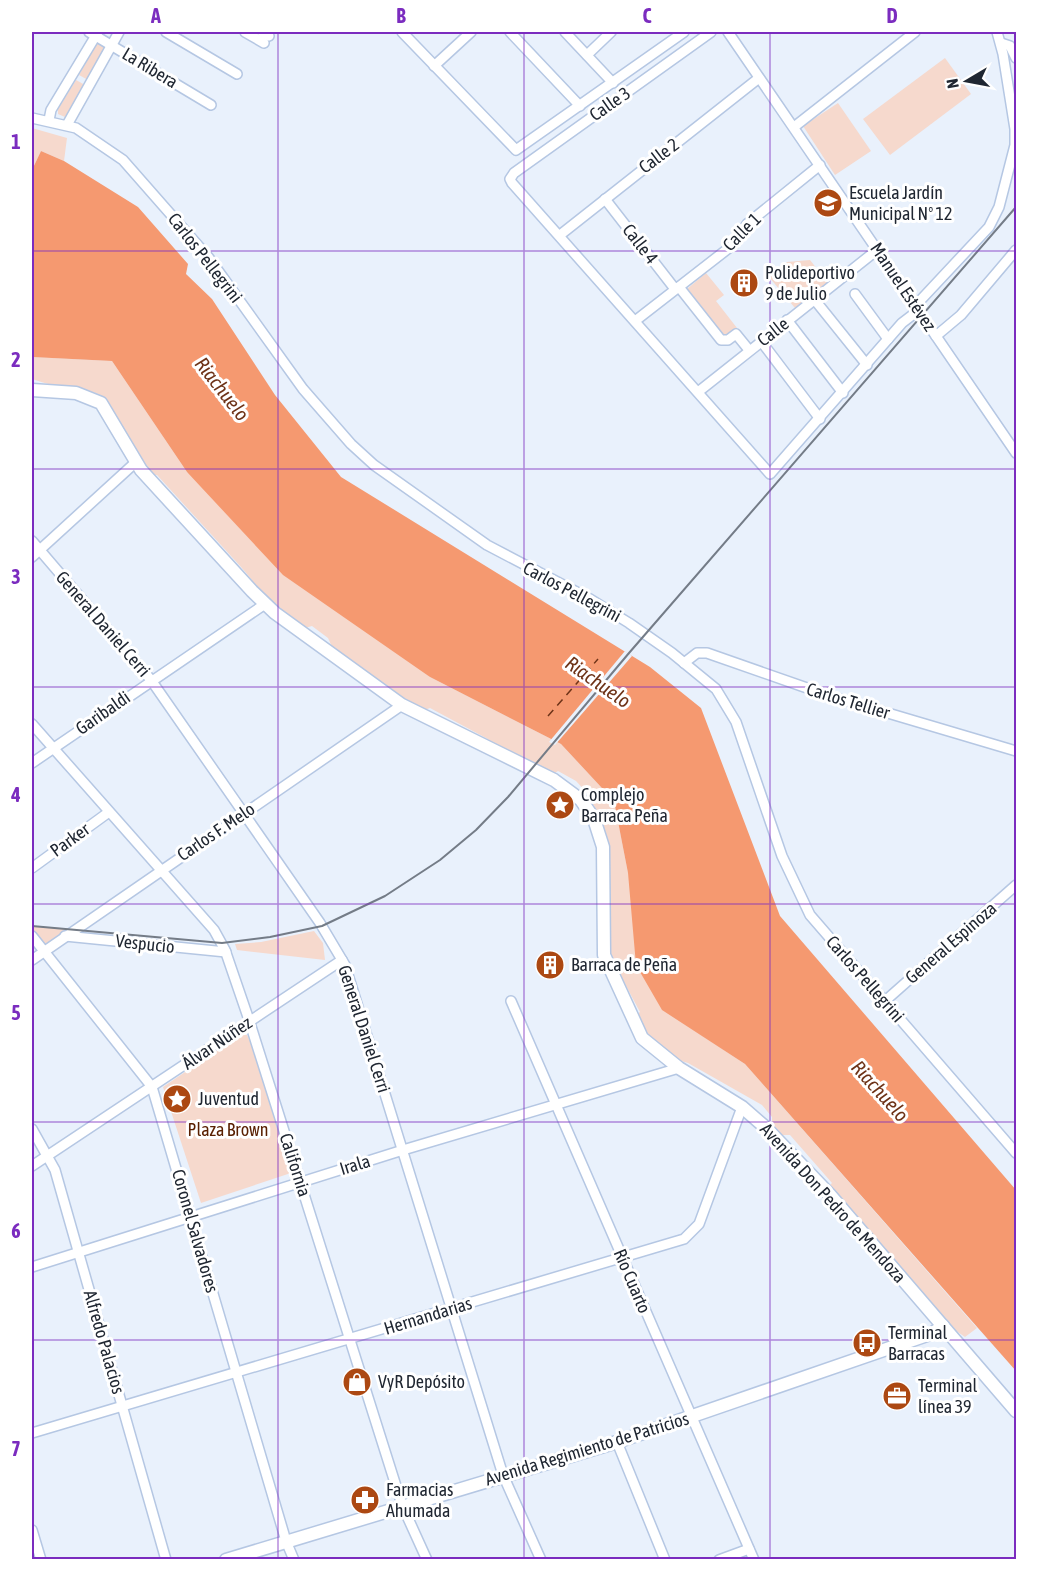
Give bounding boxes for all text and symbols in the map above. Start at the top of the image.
text: A [150,4,161,27]
text: B [396,4,406,27]
text: C [643,4,652,27]
text: D [886,4,898,27]
street label: La Ribera [119,43,182,92]
north arrow [937,51,997,111]
text: N [943,77,962,90]
street label: Calle 3 [585,82,634,125]
text: 1 [11,130,21,153]
street label: Calle 2 [634,134,683,178]
place label: Escuela Jardín Municipal Nº 12 [849,182,952,224]
school or university icon: Escuela Jardín Municipal Nº 12 [812,187,844,219]
street label: Calle 1 [718,208,765,255]
street label: Carlos Pellegrini [164,209,247,307]
street label: Calle 4 [618,220,663,268]
street label: Manuel Estévez [866,238,941,335]
place label: Polideportivo 9 de Julio [765,262,855,304]
building icon: Polideportivo 9 de Julio [728,267,760,299]
street label: Calle [753,313,793,350]
text: 2 [11,348,21,371]
water label: Riachuelo [191,352,254,425]
street label: Carlos Pellegrini [520,557,625,626]
text: 3 [11,565,21,588]
street label: General Daniel Cerri [52,567,155,681]
water label: Riachuelo [561,651,635,712]
street label: Carlos Tellier [804,678,893,723]
street label: Garibaldi [71,686,134,739]
text: 4 [10,783,21,806]
place label: Complejo Barraca Peña [581,784,668,826]
place icon: Complejo Barraca Peña [544,789,576,821]
street label: Carlos F. Melo [173,798,258,865]
street label: Parker [46,818,94,861]
street label: General Espinoza [901,897,1000,988]
street label: Vespucio [114,930,176,957]
street label: Carlos Pellegrini [822,931,909,1026]
building icon: Barraca de Peña [534,949,566,981]
place label: Barraca de Peña [571,954,677,975]
street label: General Daniel Cerri [334,962,395,1095]
text: 5 [11,1001,21,1024]
street label: Álvar Núñez [178,1011,256,1074]
water label: Riachuelo [847,1055,914,1126]
place icon: Juventud [161,1083,193,1115]
place label: Juventud [198,1088,259,1109]
park label: Plaza Brown [188,1119,268,1140]
street label: Avenida Don Pedro de Mendoza [756,1119,911,1287]
street label: California [275,1131,316,1199]
street label: Irala [337,1150,373,1179]
street label: Coronel Salvadores [168,1167,223,1295]
text: 6 [11,1219,21,1242]
street label: Río Cuarto [610,1245,655,1316]
street label: Alfredo Palacios [80,1288,129,1396]
street label: Hernandarias [381,1292,474,1339]
place label: Terminal Barracas [888,1322,948,1364]
bus stop icon: Terminal Barracas [851,1327,883,1359]
shop icon: VyR Depósito [341,1366,373,1398]
place label: VyR Depósito [378,1371,465,1392]
place label: Terminal línea 39 [918,1375,978,1417]
office icon: Terminal línea 39 [881,1380,913,1412]
street label: Avenida Regimiento de Patricios [483,1408,691,1490]
text: 7 [11,1437,21,1460]
place label: Farmacias Ahumada [386,1479,453,1521]
pharmacy icon: Farmacias Ahumada [349,1484,381,1516]

